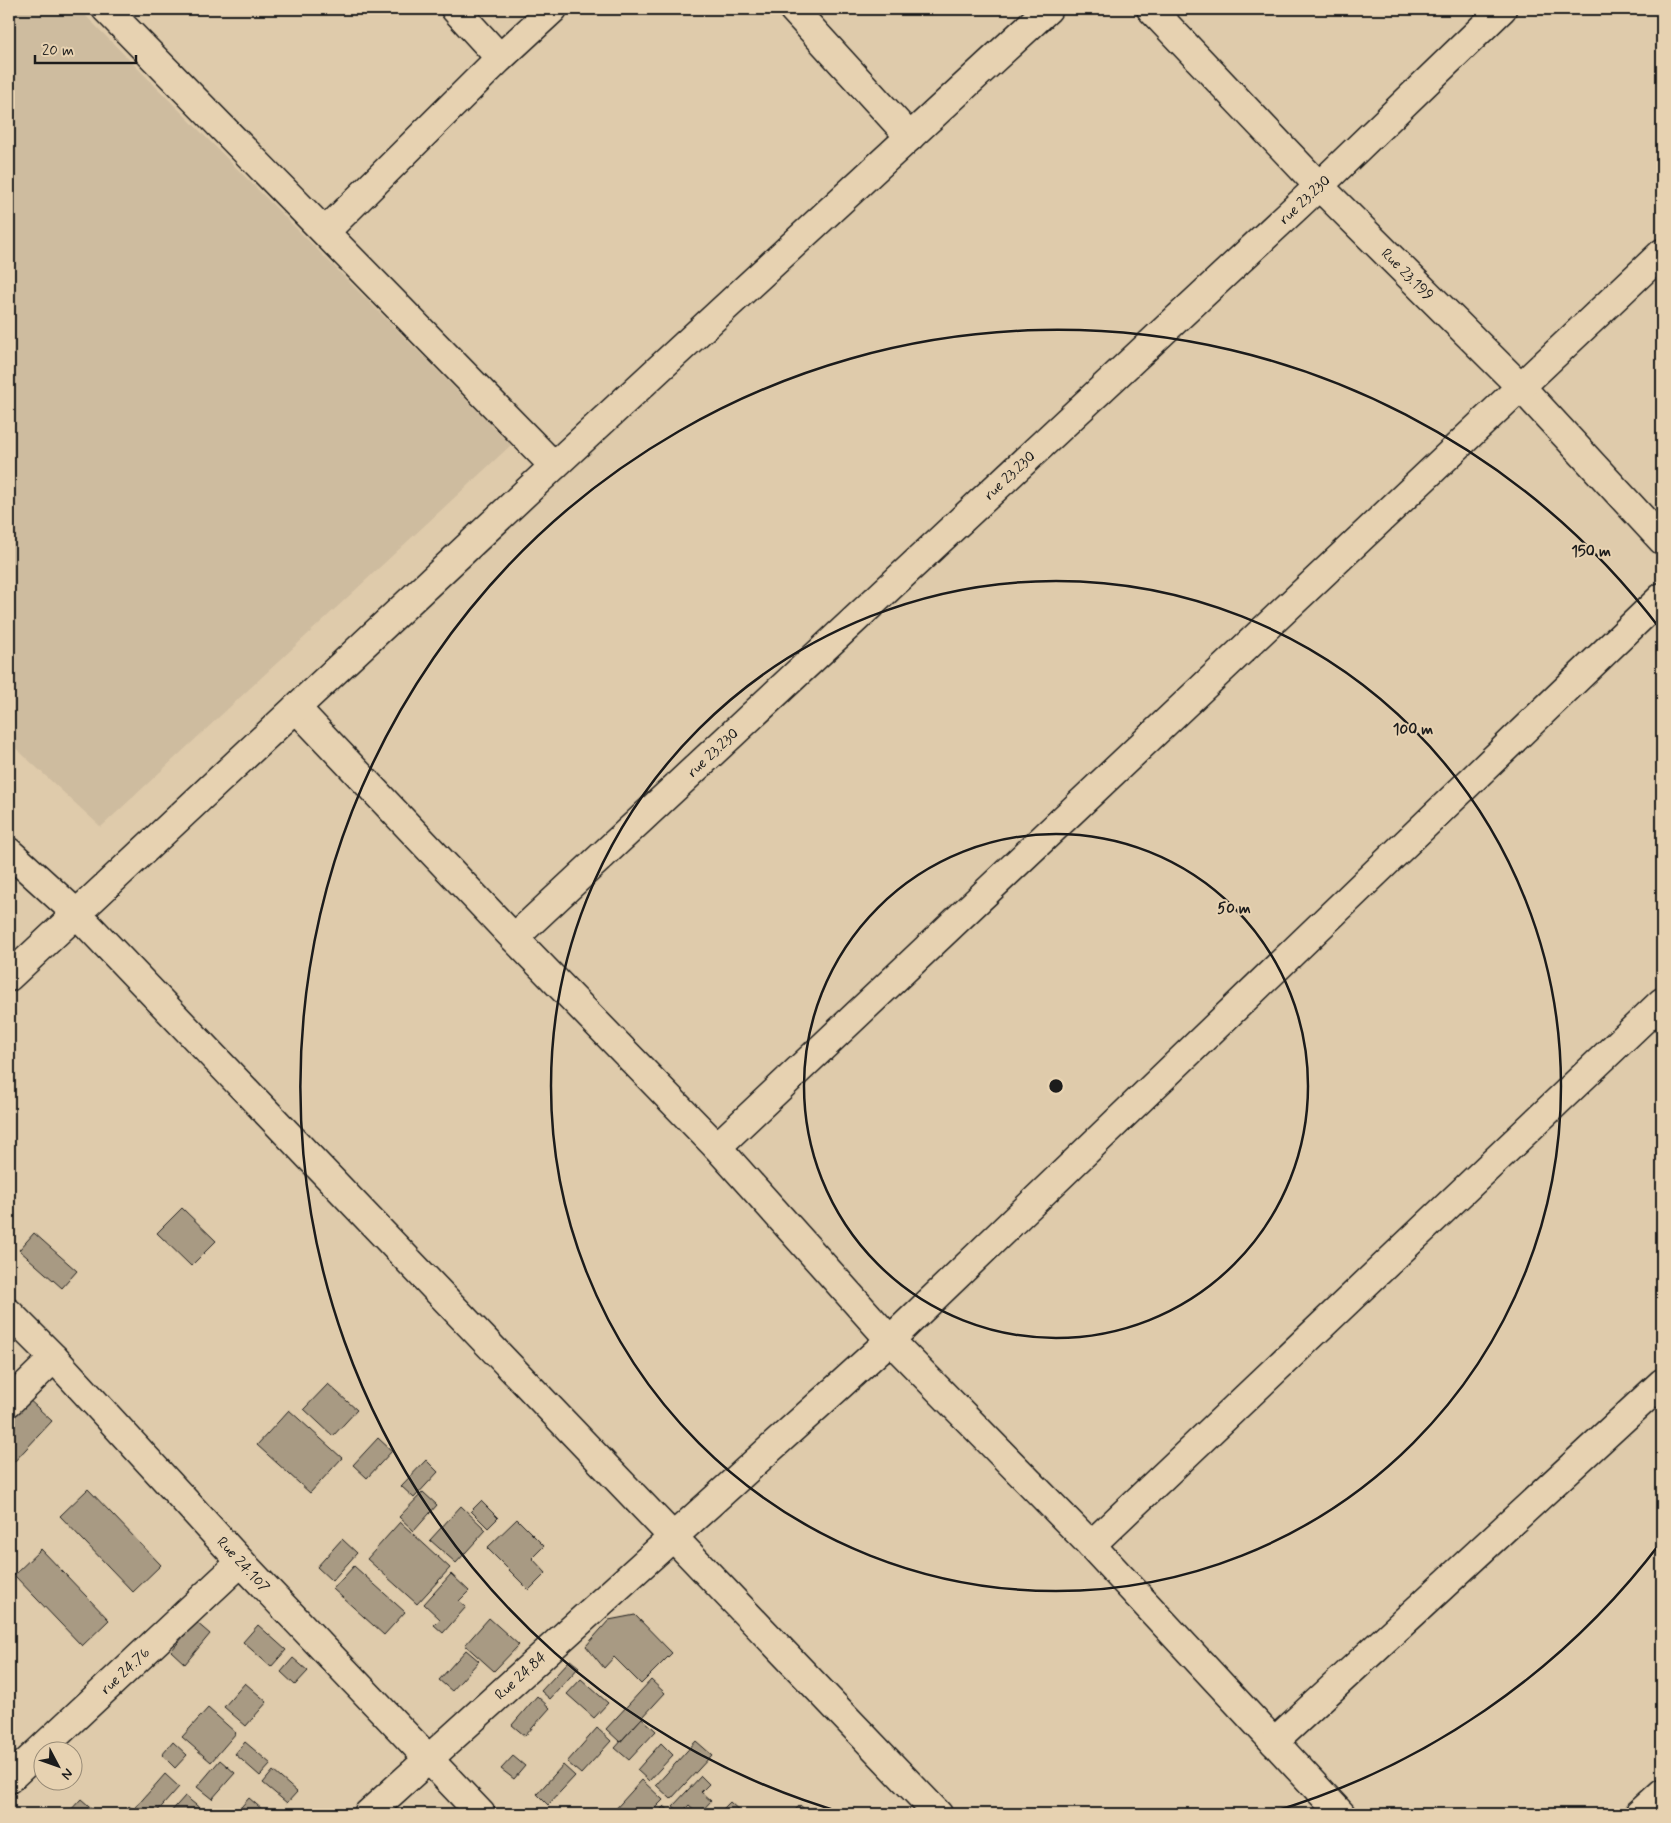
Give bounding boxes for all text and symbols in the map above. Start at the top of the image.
scale bar [35,32,136,64]
text: 20 m [42,41,74,61]
street label: rue 23.230 [1275,171,1335,229]
street label: Rue 23.199 [1376,244,1438,305]
street label: rue 23.230 [980,447,1040,505]
text: 150 m [1571,542,1611,562]
text: 100 m [1393,720,1433,740]
street label: rue 23.230 [683,724,743,782]
text: 50 m [1217,899,1251,919]
centre of rings [1047,1077,1065,1095]
street label: Rue 24.107 [212,1533,274,1597]
street label: rue 24.76 [97,1643,155,1699]
street label: Rue 24.84 [491,1648,551,1705]
north arrow [32,1740,82,1790]
text: N [57,1764,77,1783]

